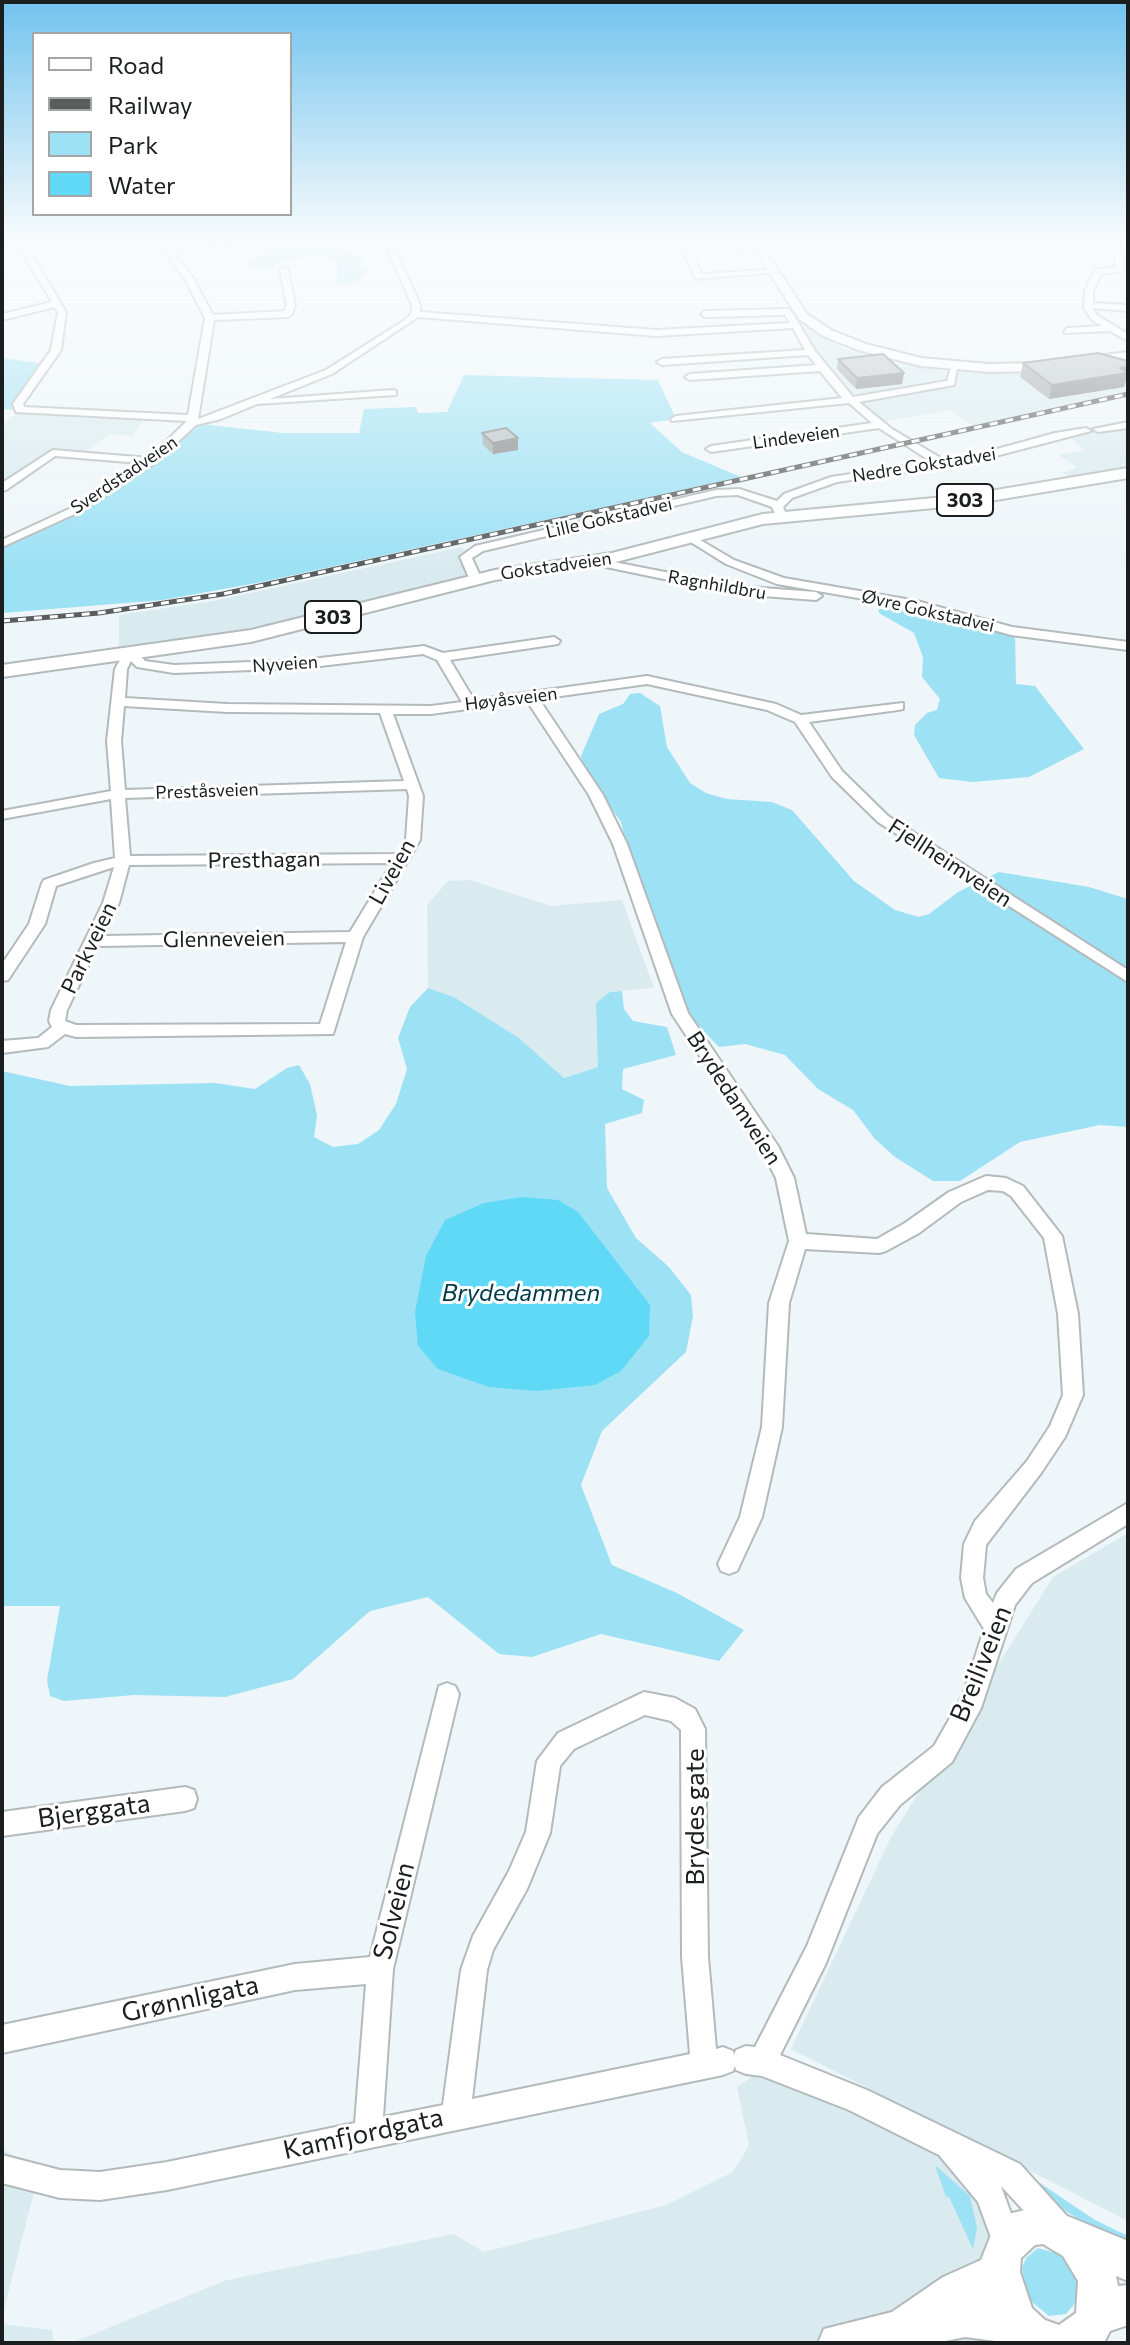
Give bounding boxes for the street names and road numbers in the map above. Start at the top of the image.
street label: Lindeveien [751,420,841,454]
street label: Sverdstadveien [67,431,181,519]
street label: Nedre Gokstadvei [851,443,997,487]
road number: 303 [937,484,993,516]
street label: Lille Gokstadvei [544,493,674,543]
street label: Gokstadveien [499,548,613,584]
street label: Ragnhildbru [666,566,768,604]
street label: Øvre Gokstadvei [859,585,997,637]
road number: 303 [305,601,361,633]
street label: Nyveien [251,651,319,677]
street label: Høyåsveien [463,683,559,715]
street label: Preståsveien [155,778,259,804]
street label: Fjellheimveien [883,813,1017,913]
street label: Liveien [363,835,421,909]
street label: Presthagan [207,846,321,874]
street label: Parkveien [56,898,122,998]
street label: Glenneveien [163,925,285,953]
street label: Brydedamveien [681,1026,787,1170]
street label: Breiliveien [944,1601,1018,1727]
street label: Brydes gate [679,1748,711,1886]
street label: Bjerggata [36,1788,152,1834]
street label: Solveien [367,1859,421,1963]
street label: Grønnligata [119,1969,261,2029]
street label: Kamfjordgata [280,2102,446,2166]

